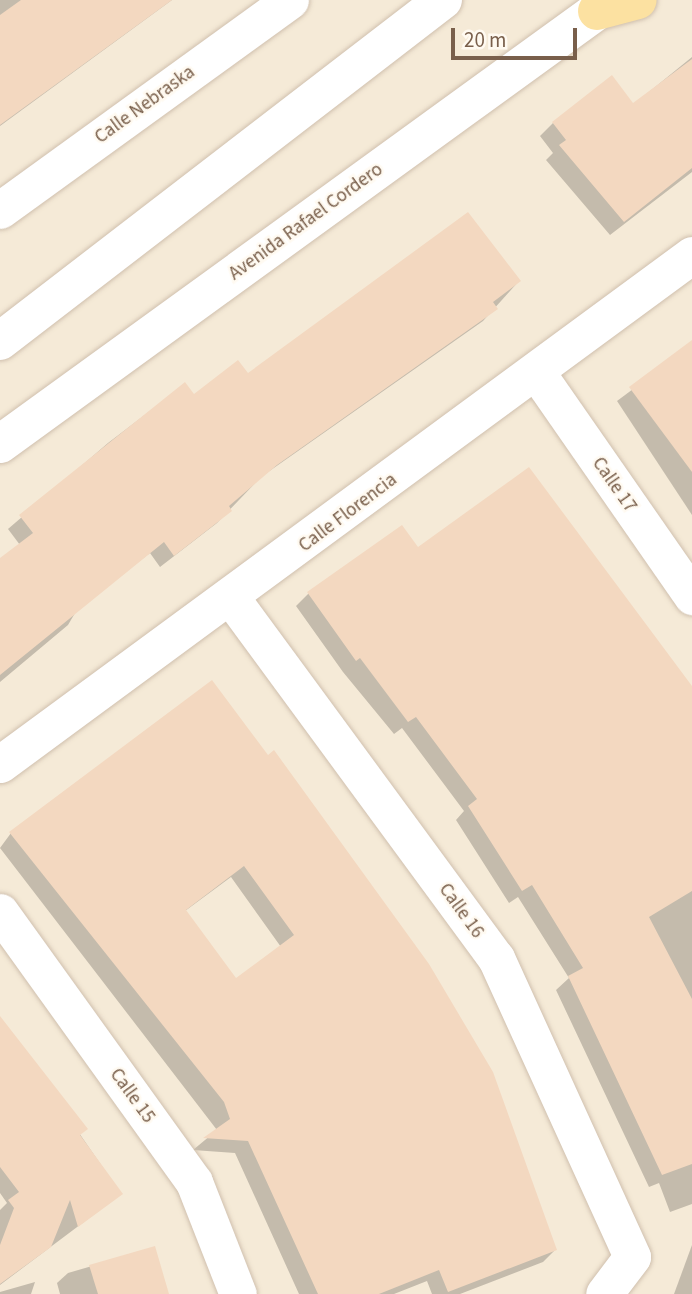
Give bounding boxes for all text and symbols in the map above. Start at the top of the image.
scale bar [454,14,580,58]
text: 20 m [464,25,506,55]
street label: Calle Nebraska [91,61,199,149]
street label: Avenida Rafael Cordero [225,158,387,286]
street label: Calle 17 [587,453,641,517]
street label: Calle Florencia [294,469,402,557]
street label: Calle 16 [433,879,489,943]
street label: Calle 15 [104,1064,160,1128]

